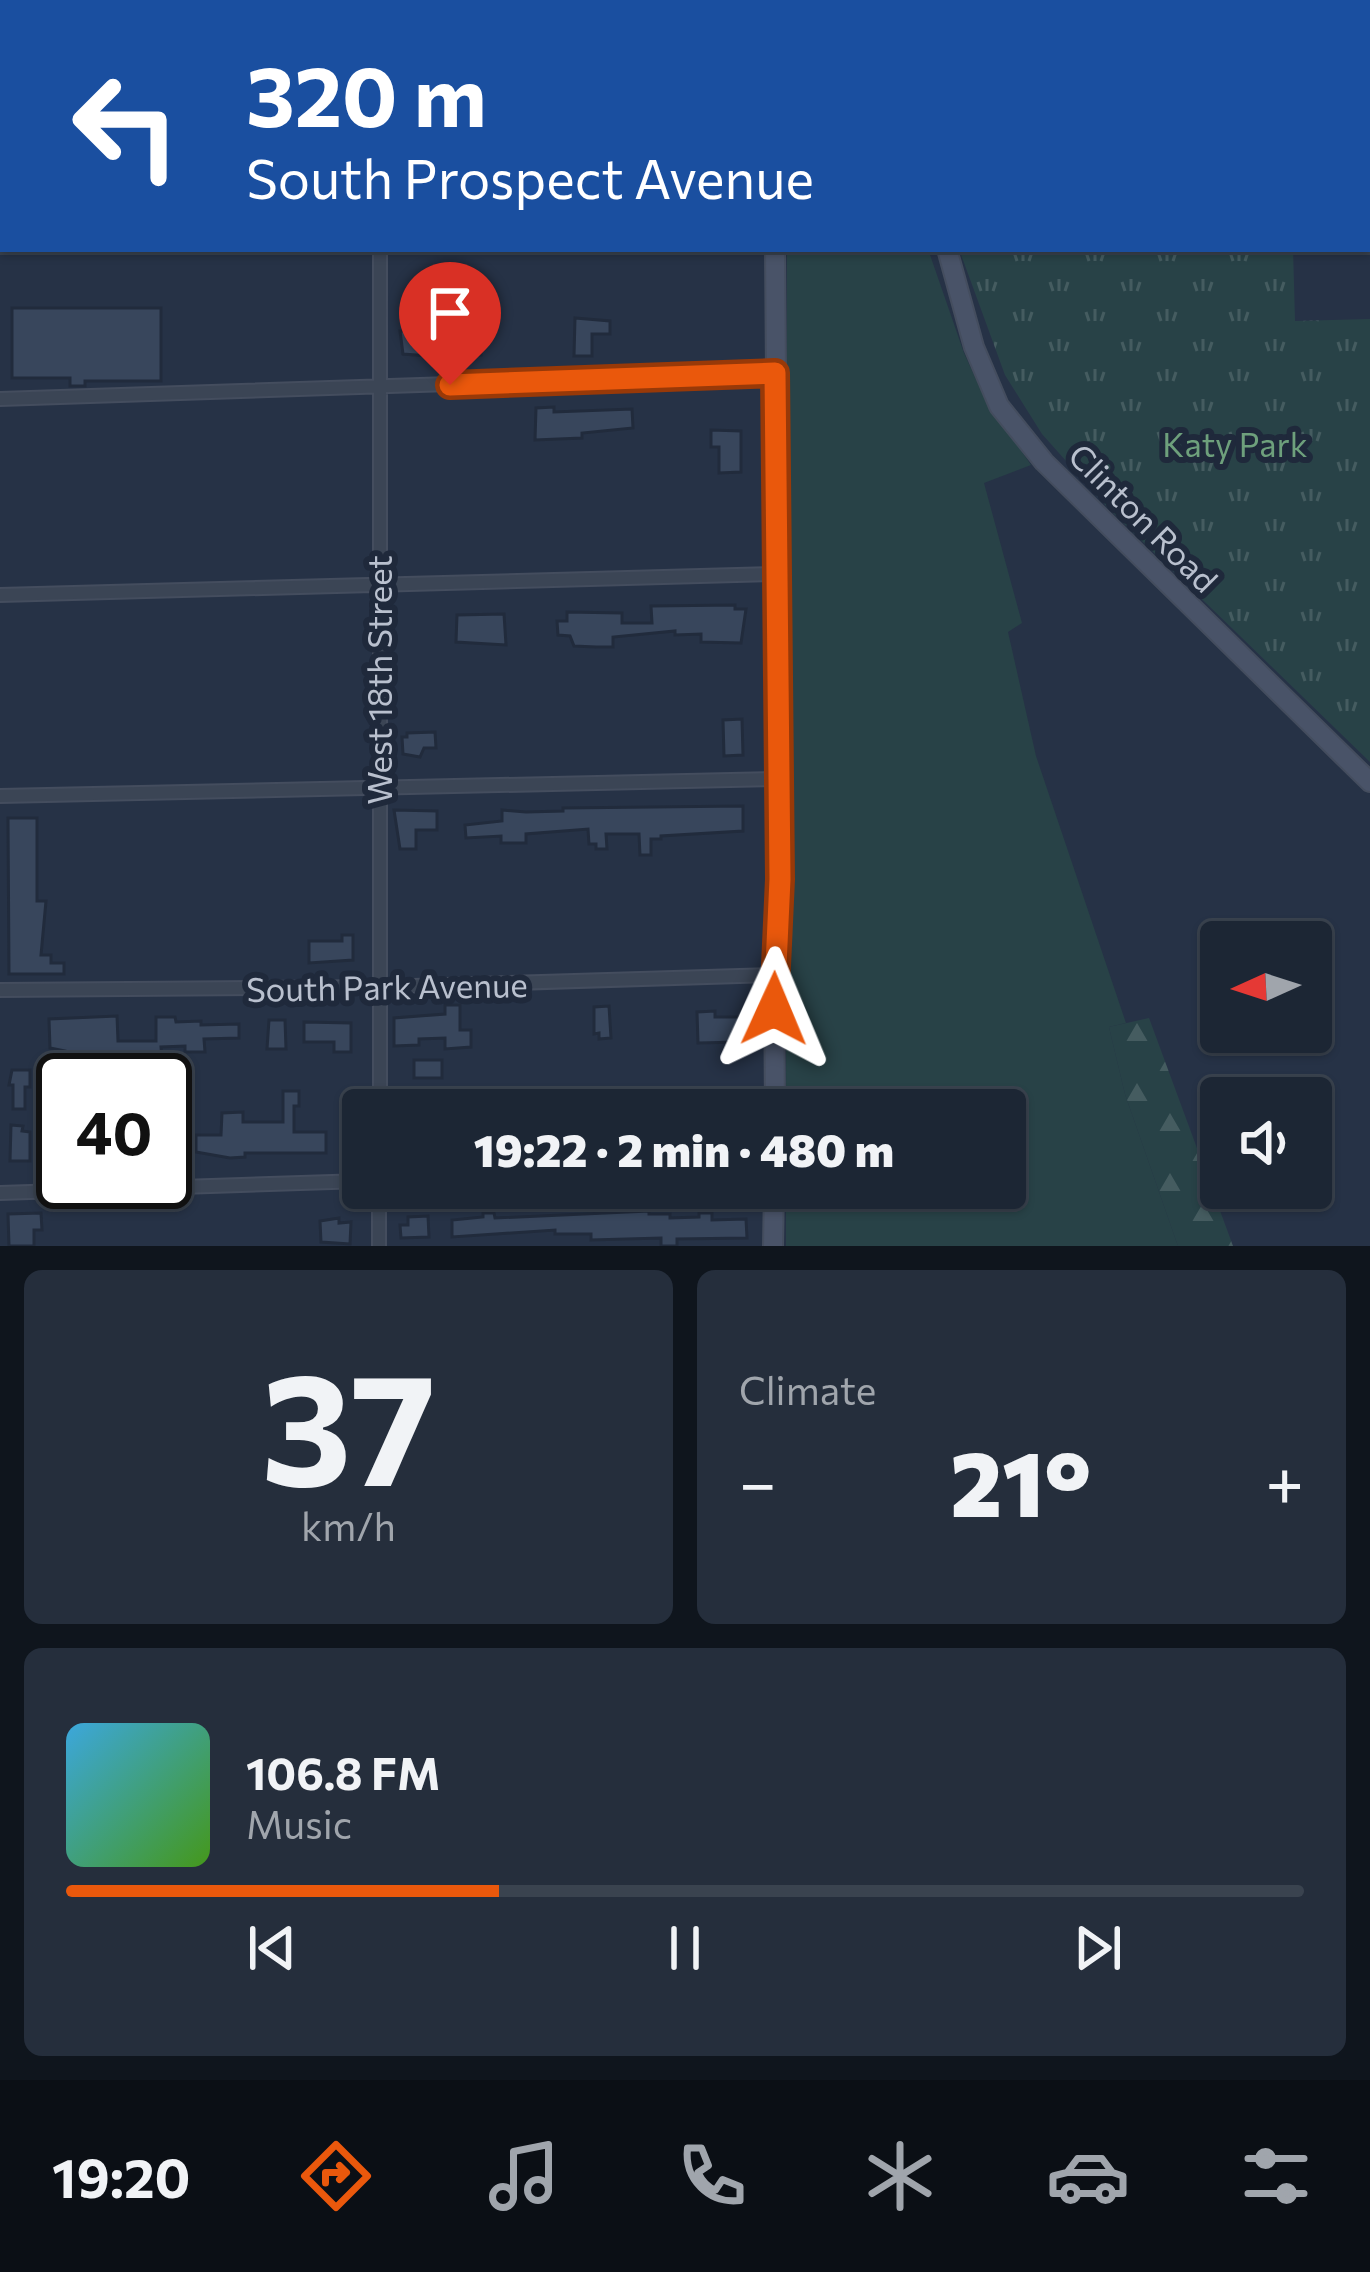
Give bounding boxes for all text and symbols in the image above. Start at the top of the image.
text: 320 m [246,42,487,144]
icon: left [48,48,204,204]
text: South Prospect Avenue [246,144,814,210]
pin [399,262,501,385]
icon: arrive [417,280,483,346]
park label: Katy Park [1162,423,1308,464]
street label: Clinton Road [1061,434,1227,600]
street label: West 18th Street [358,555,399,805]
north arrow [1200,921,1332,1053]
map controls [1200,921,1332,1209]
position arrow [711,946,837,1072]
street label: South Park Avenue [246,963,528,1009]
speed limit sign: 40 [36,1053,192,1209]
button: sound [1200,1077,1332,1209]
text: 19:22 · 2 min · 480 m [474,1121,894,1176]
text: 37 [261,1327,436,1518]
text: Climate [739,1365,876,1413]
text: 21° [950,1425,1092,1536]
text: − [739,1440,777,1521]
text: + [1265,1440,1304,1521]
text: km/h [301,1501,396,1549]
text: 106.8 FM [246,1744,440,1799]
text: Music [246,1799,352,1847]
icon: previous [239,1915,305,1981]
icon: pause [652,1915,718,1981]
icon: next [1065,1915,1131,1981]
icon: directions [294,2134,378,2218]
icon: music [482,2134,566,2218]
icon: phone [670,2134,754,2218]
icon: climate [858,2134,942,2218]
icon: car [1046,2134,1130,2218]
icon: filters [1234,2134,1318,2218]
text: 19:20 [52,2143,190,2209]

